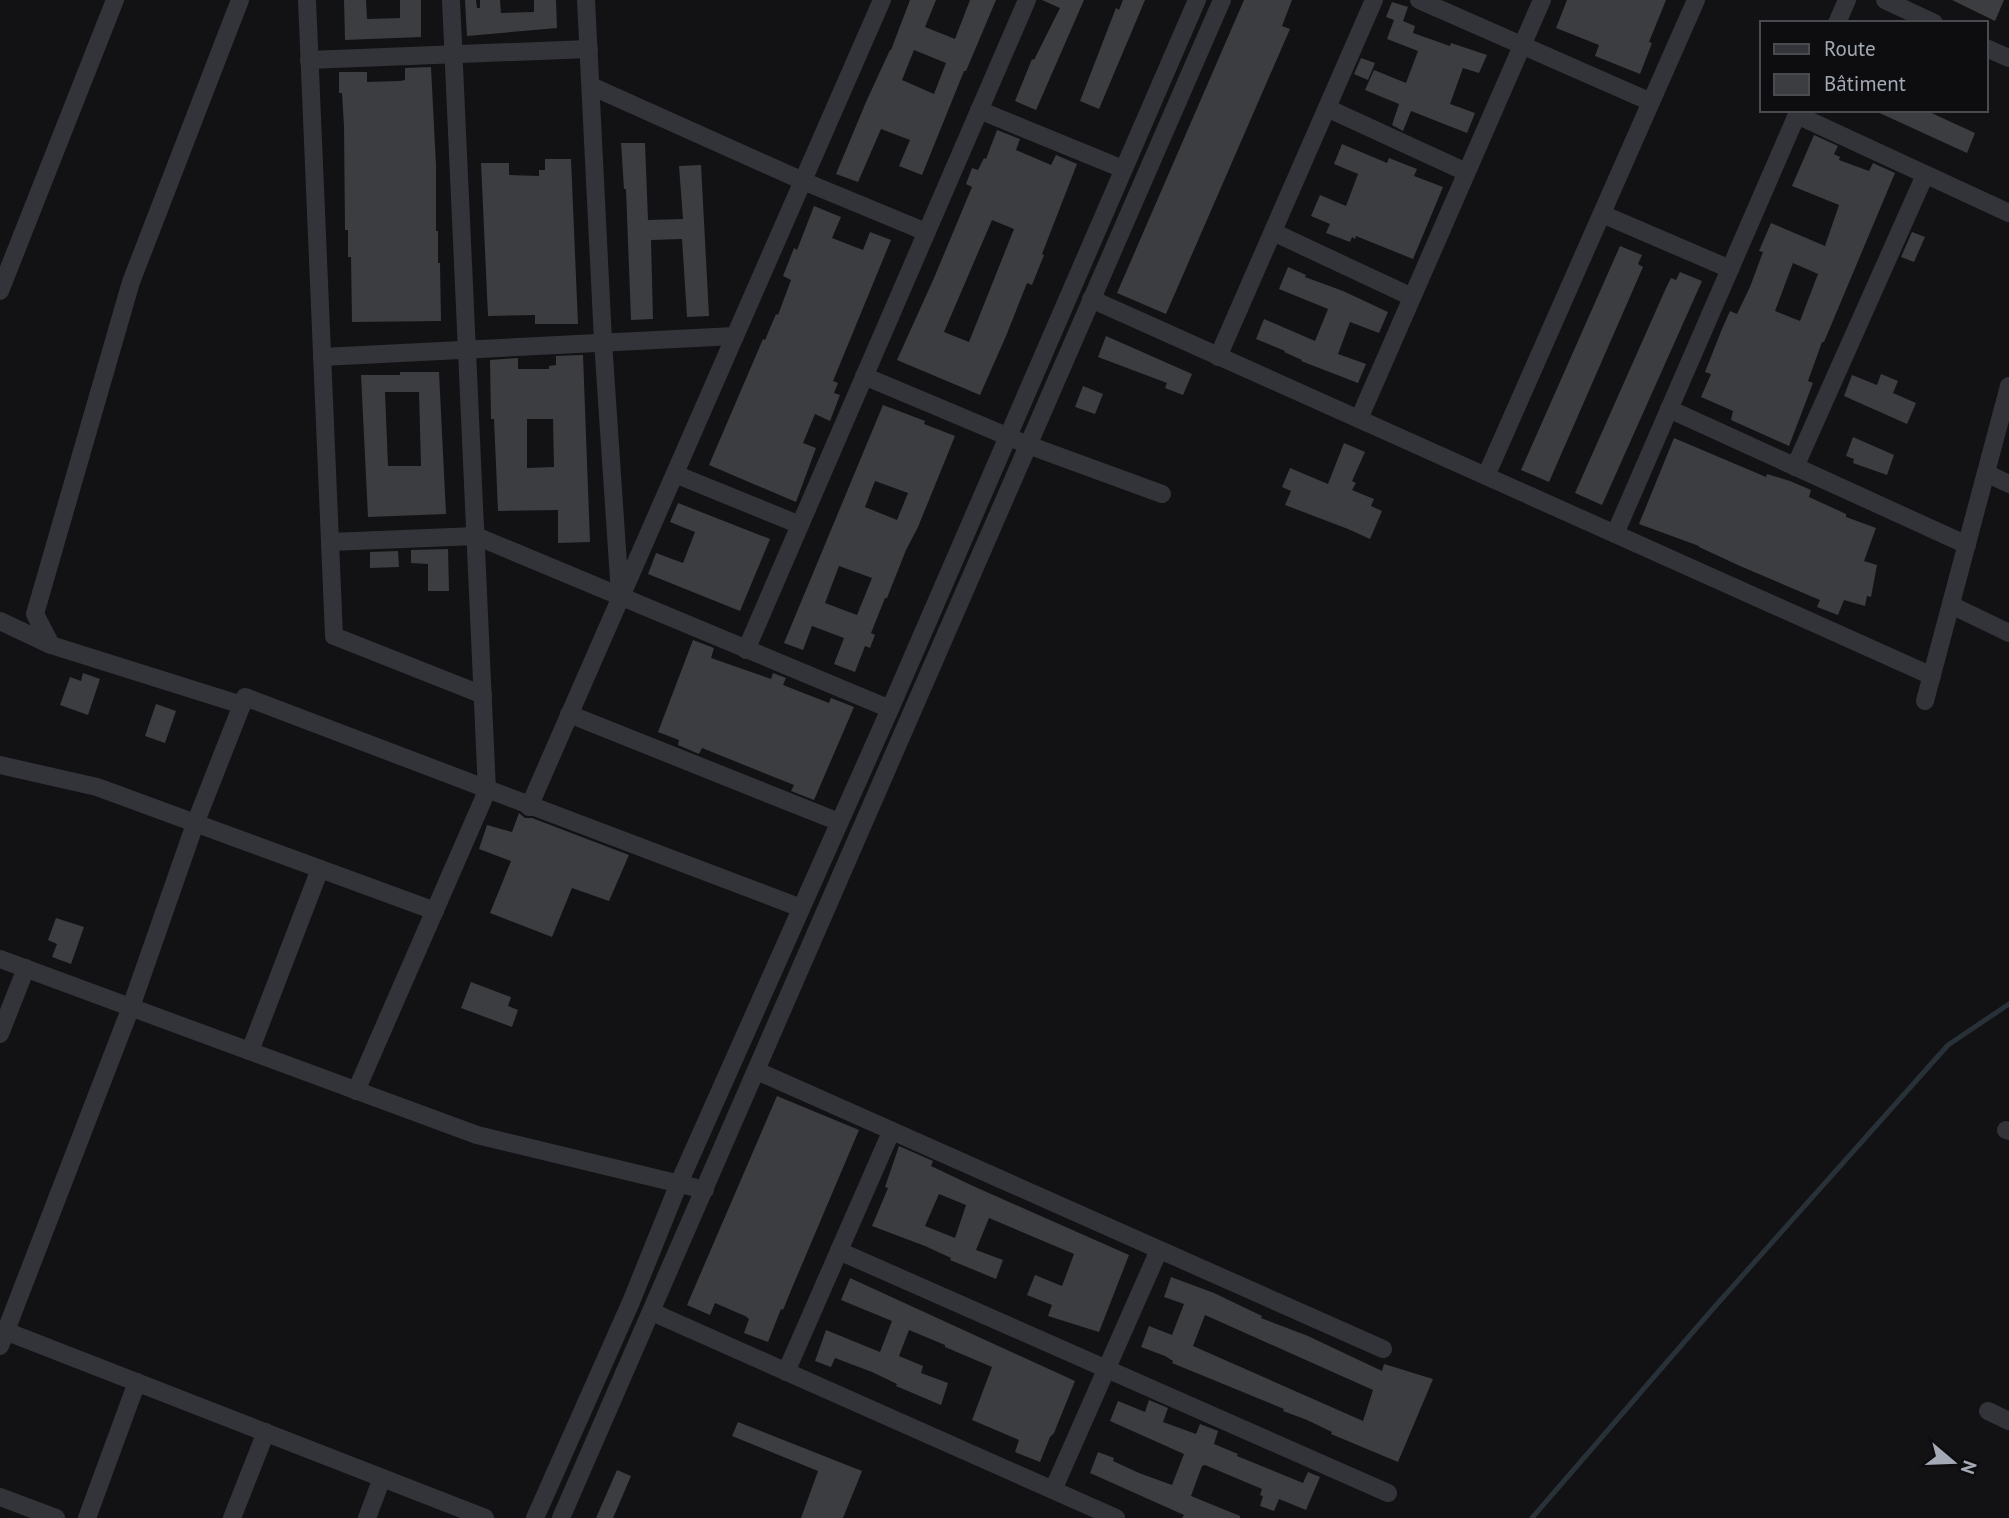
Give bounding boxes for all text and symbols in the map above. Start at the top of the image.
legend [1760,21,1988,112]
text: Route [1824,35,1876,62]
text: Bâtiment [1824,70,1906,97]
north arrow [1918,1427,1988,1497]
text: N [1956,1458,1982,1477]

